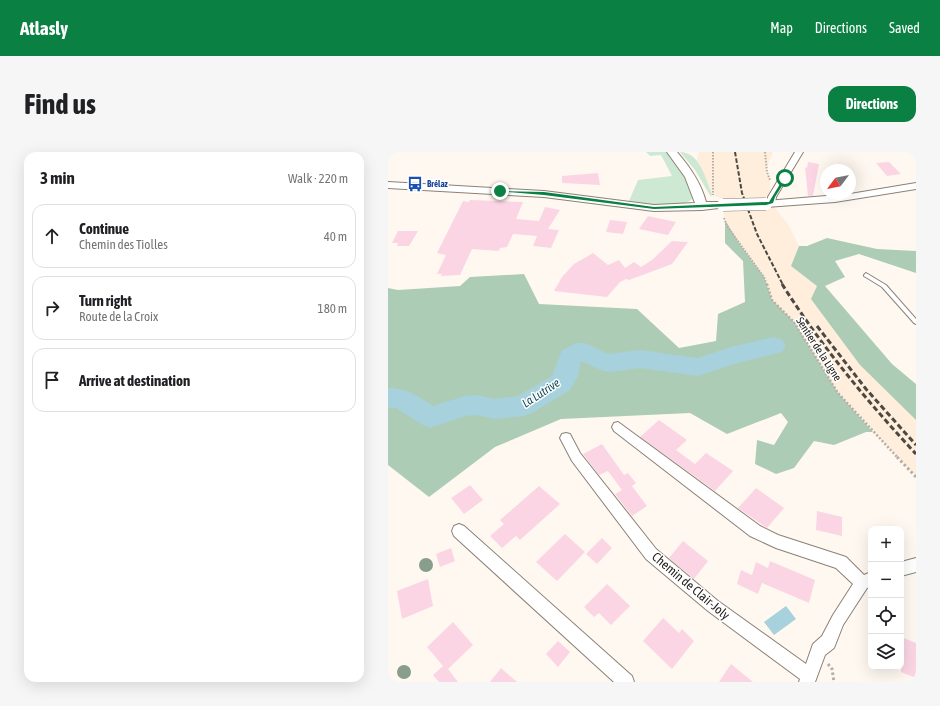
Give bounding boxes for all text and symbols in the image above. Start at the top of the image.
text: Atlasly [20,17,68,39]
text: Map [770,20,793,36]
text: Directions [815,20,867,36]
text: Saved [889,20,920,36]
button: Directions [828,86,916,122]
text: Find us [24,88,96,120]
north arrow [820,164,856,200]
text: 3 min [40,168,75,188]
route start [776,169,794,187]
text: Walk · 220 m [288,171,348,186]
bus stop icon: Brélaz [406,175,424,193]
place label: Brélaz [427,179,449,189]
route end [491,182,509,200]
text: Continue [79,220,129,237]
icon: ahead [41,225,63,247]
text: 40 m [324,229,347,244]
text: Chemin des Tiolles [79,237,168,252]
text: Turn right [79,292,132,309]
icon: right [41,297,63,319]
text: 180 m [318,301,347,316]
text: Route de la Croix [79,309,158,324]
street label: Sentier de la Ligne [794,315,844,383]
icon: arrive [41,369,63,391]
text: Arrive at destination [79,372,190,389]
water label: La Lutrive [519,375,563,410]
map controls [868,526,904,670]
button: + [868,526,904,562]
street label: Chemin de Clair-Joly [649,549,733,623]
button: − [868,562,904,598]
button: locate [868,598,904,634]
button: layers [868,634,904,670]

